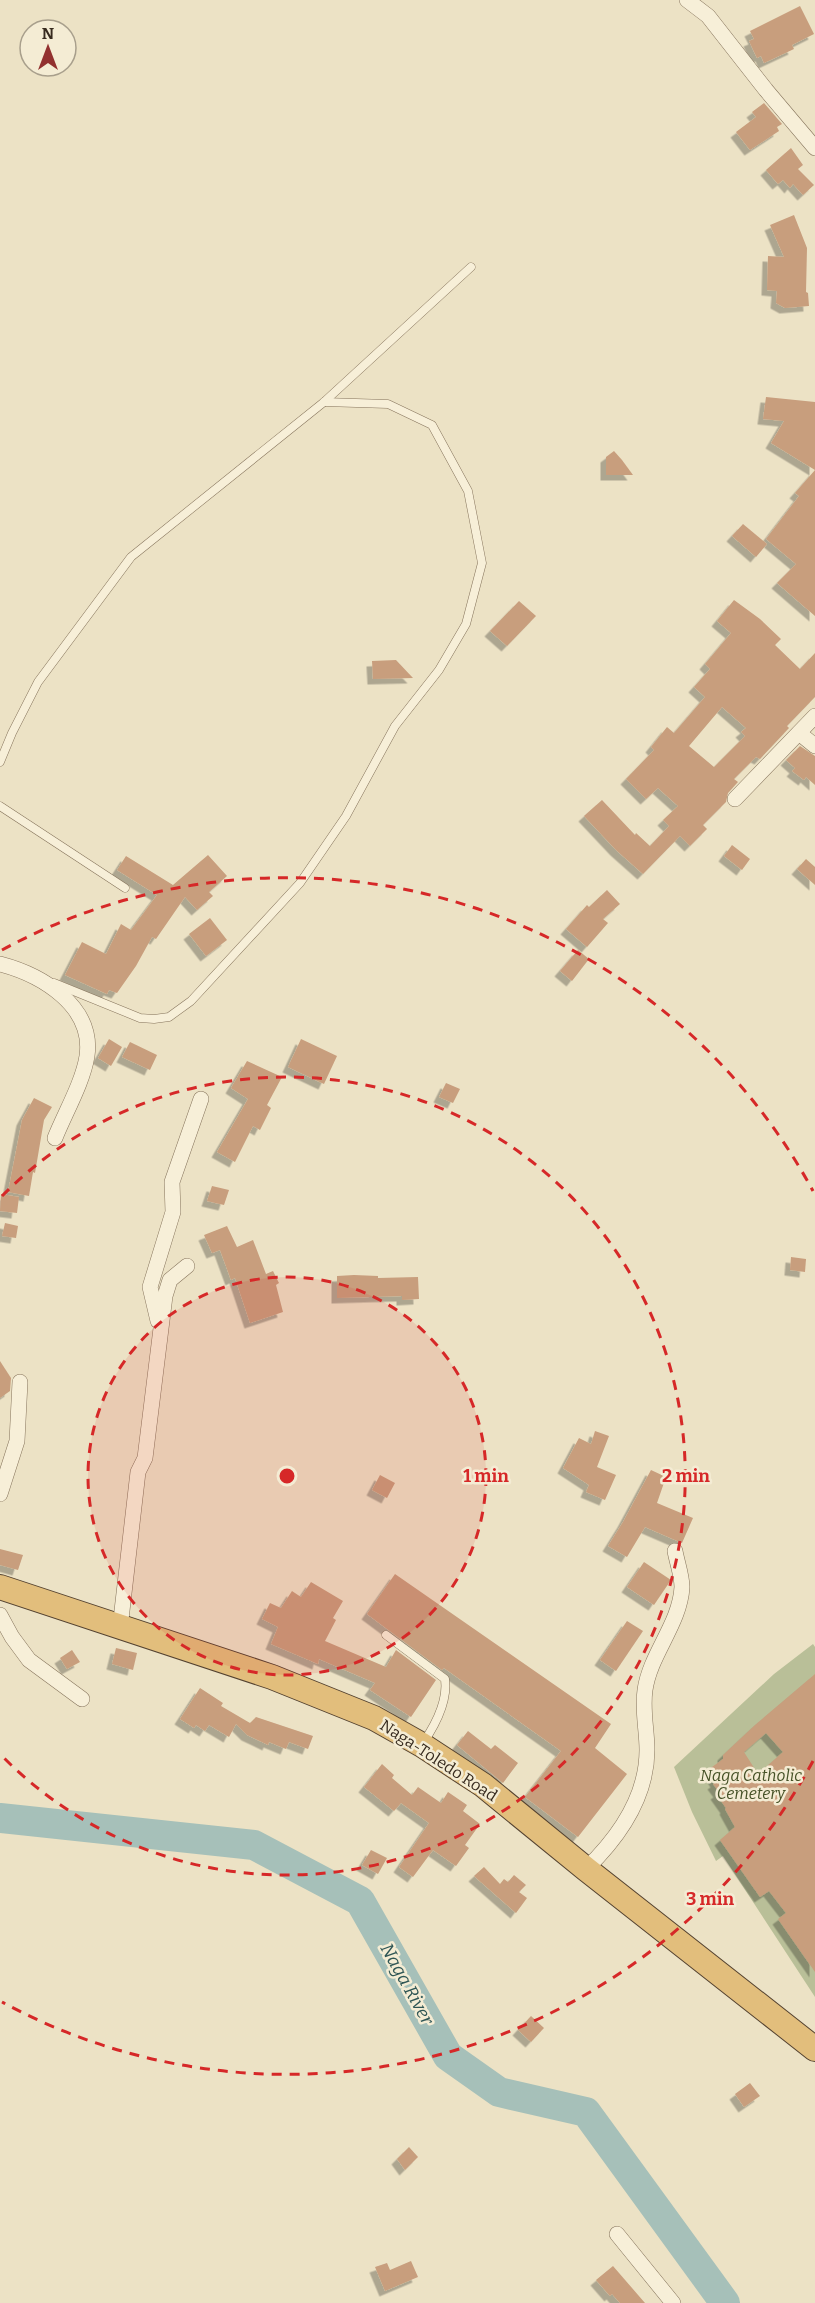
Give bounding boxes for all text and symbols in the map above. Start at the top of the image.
north arrow [18,18,78,78]
text: N [42,24,54,43]
text: 1 min [463,1465,509,1487]
text: 2 min [662,1465,710,1487]
centre of rings [277,1466,297,1486]
street label: Naga-Toledo Road [377,1715,501,1806]
park label: Naga Catholic Cemetery [700,1766,802,1803]
text: 3 min [686,1888,734,1910]
water label: Naga River [376,1940,439,2029]

